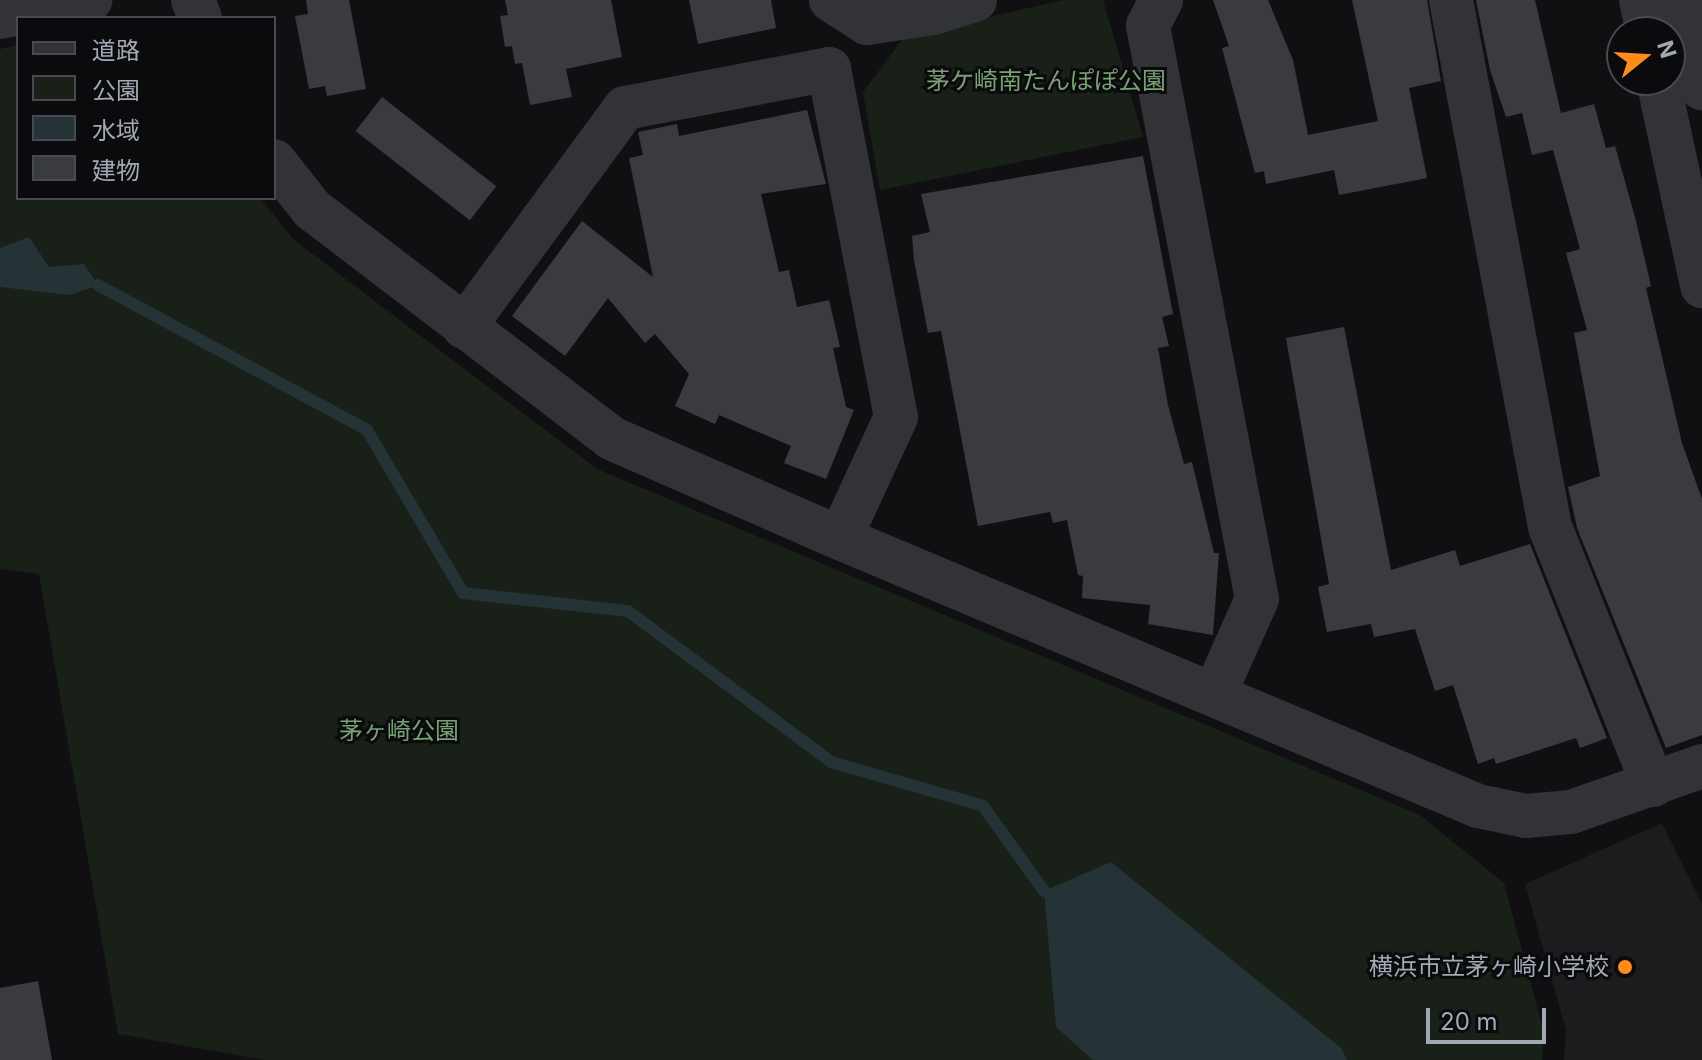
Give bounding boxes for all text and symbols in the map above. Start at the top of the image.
legend [16,16,276,200]
north arrow [1606,16,1686,96]
text: 道路 [92,36,140,65]
text: N [1652,37,1682,61]
park label: 茅ケ崎南たんぽぽ公園 [926,67,1166,95]
text: 公園 [92,76,140,105]
text: 水域 [92,116,140,145]
text: 建物 [92,156,140,185]
park label: 茅ヶ崎公園 [339,717,459,745]
place label: 横浜市立茅ヶ崎小学校 [1369,953,1609,981]
marker: 横浜市立茅ヶ崎小学校 [1616,958,1634,976]
scale bar [1430,992,1550,1042]
text: 20 m [1440,1007,1498,1036]

